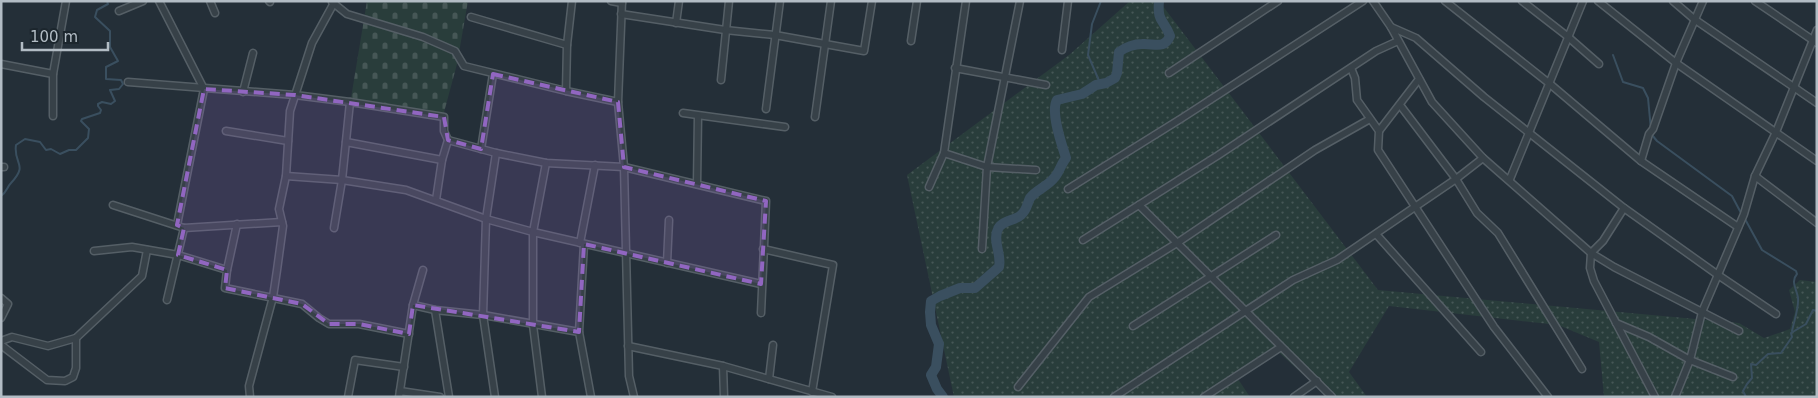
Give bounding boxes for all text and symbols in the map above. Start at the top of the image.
scale bar [22,20,109,52]
text: 100 m [30,28,78,46]

